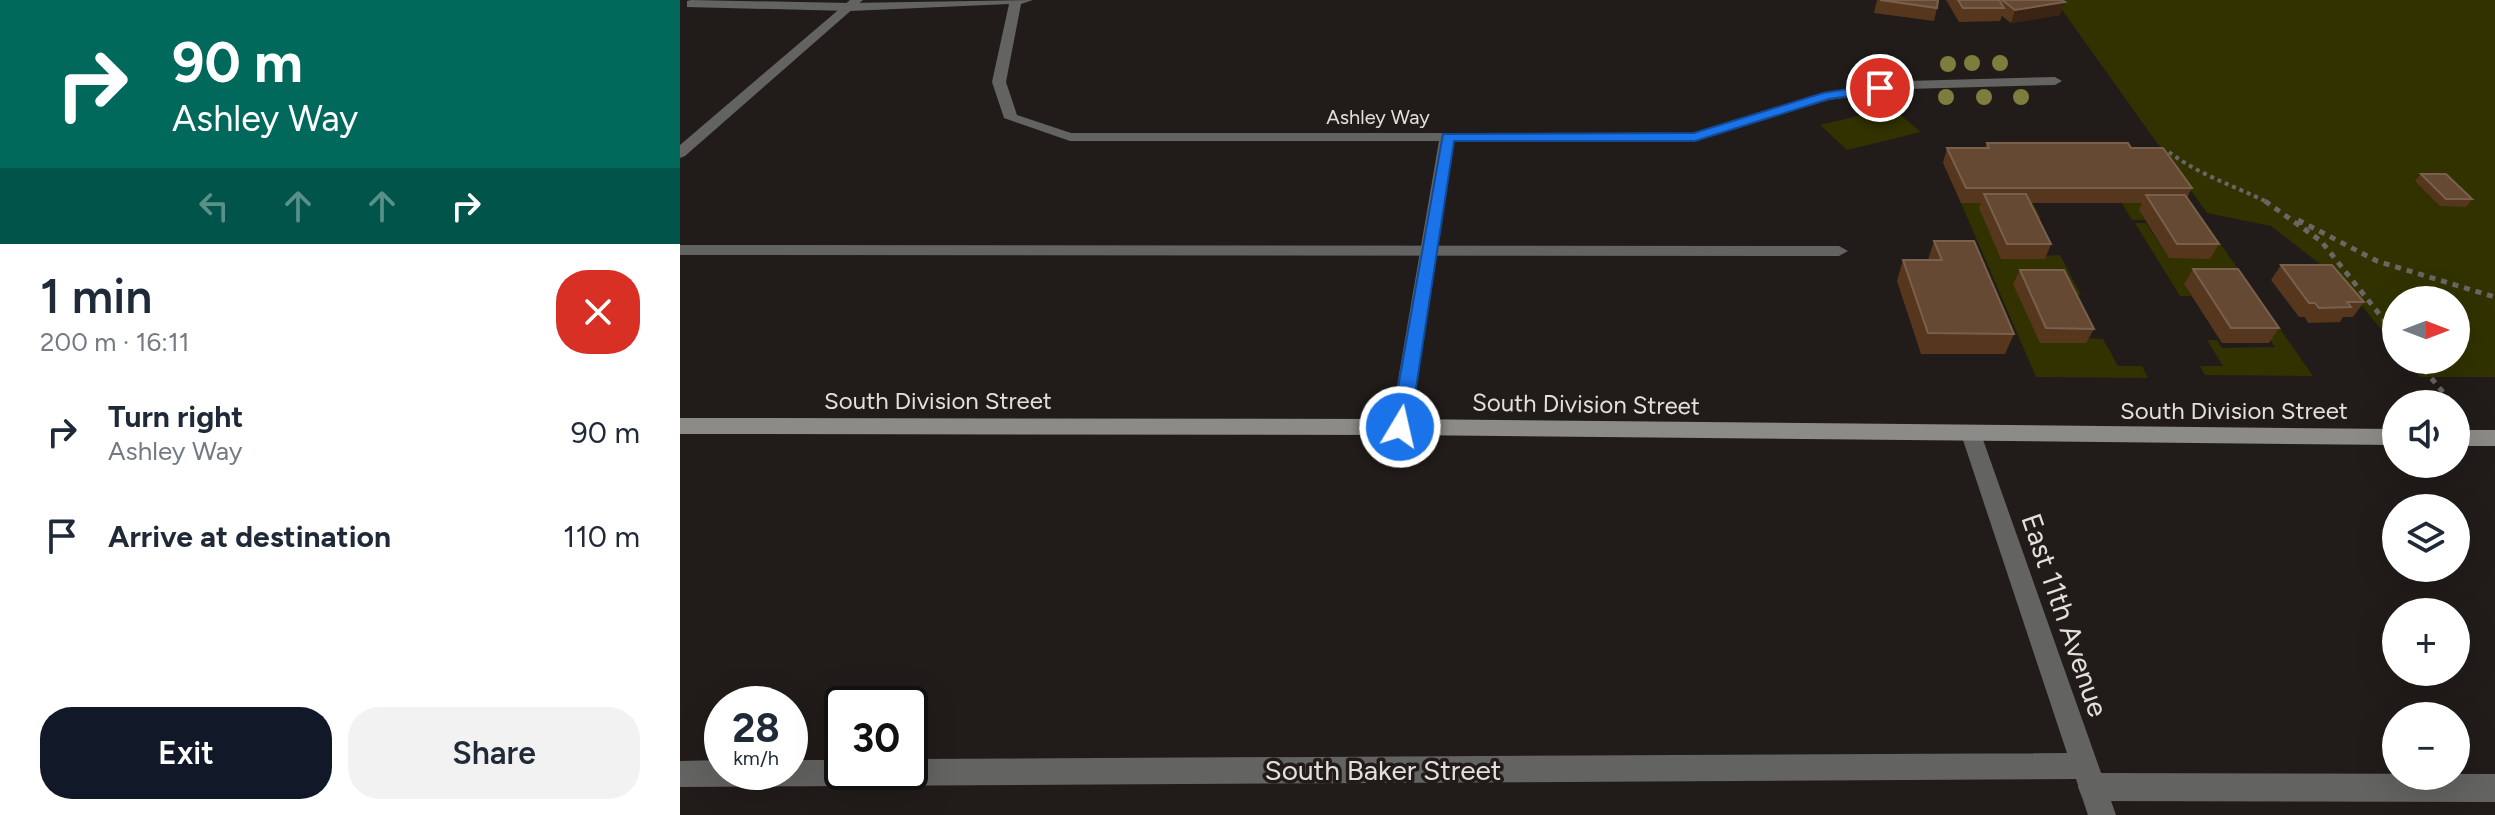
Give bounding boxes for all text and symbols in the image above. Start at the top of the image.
text: 90 m [172,29,303,96]
icon: right [40,32,144,136]
pin [1846,54,1914,122]
icon: arrive [1858,66,1902,110]
text: Ashley Way [172,97,358,140]
street label: Ashley Way [1326,105,1430,129]
icon: left [192,184,236,228]
icon: ahead [276,184,320,228]
icon: ahead [360,184,404,228]
icon: right [444,184,488,228]
text: 1 min [40,267,152,325]
button: close [556,270,640,354]
north arrow [2382,286,2470,374]
map controls [2382,286,2470,790]
text: 200 m · 16:11 [40,326,189,358]
position arrow [1358,385,1442,469]
street label: South Division Street [824,386,1052,415]
street label: South Division Street [1472,388,1700,420]
button: sound [2382,390,2470,478]
street label: South Division Street [2120,396,2348,425]
text: Turn right [108,398,243,435]
icon: right [40,410,84,454]
text: 90 m [571,414,640,451]
text: Ashley Way [108,435,243,467]
button: layers [2382,494,2470,582]
street label: East 11th Avenue [2014,509,2116,721]
icon: arrive [40,514,84,558]
text: Arrive at destination [108,518,391,555]
text: 110 m [563,518,640,555]
button: + [2382,598,2470,686]
speed limit sign: 30 [824,686,928,790]
button: − [2382,702,2470,790]
text: 28 [732,704,780,752]
button: Exit [40,707,332,799]
button: Share [348,707,640,799]
text: km/h [733,746,779,770]
street label: South Baker Street [1265,753,1501,787]

